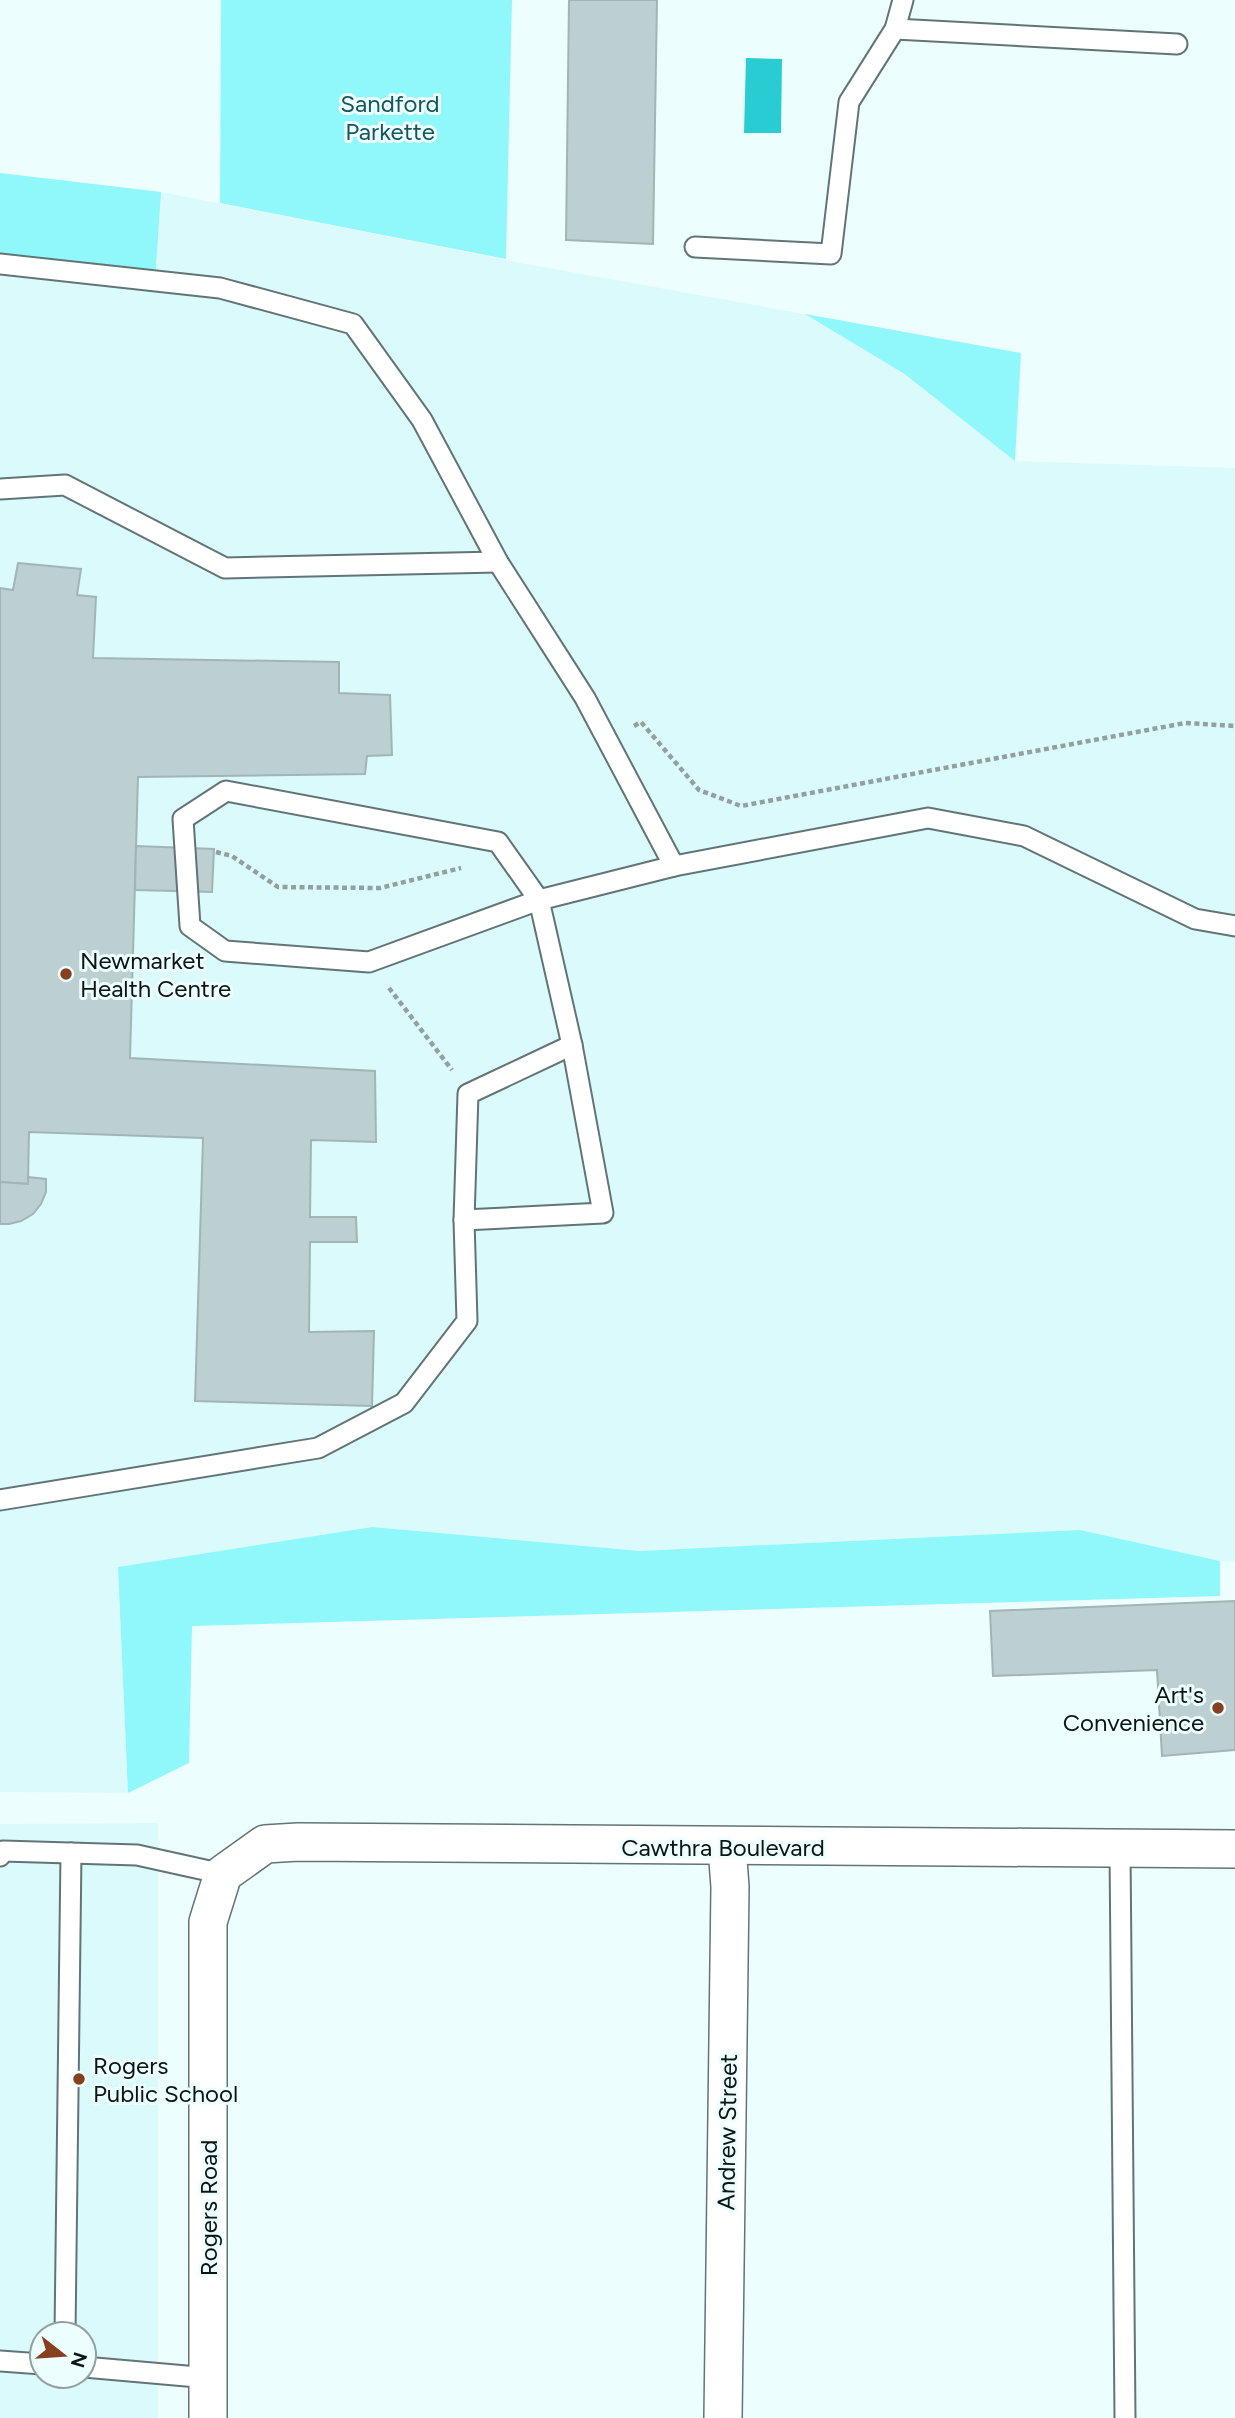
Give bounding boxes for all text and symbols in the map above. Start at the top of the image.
park label: Sandford Parkette [340,89,440,146]
place label: Newmarket Health Centre [80,946,231,1003]
marker: Newmarket Health Centre [58,966,74,982]
place label: Art's Convenience [1063,1680,1204,1737]
marker: Art's Convenience [1210,1700,1226,1716]
street label: Cawthra Boulevard [621,1833,825,1862]
place label: Rogers Public School [93,2051,238,2108]
street label: Andrew Street [711,2053,743,2211]
marker: Rogers Public School [71,2071,87,2087]
street label: Rogers Road [194,2140,223,2276]
north arrow [28,2320,98,2390]
text: N [66,2349,92,2370]

